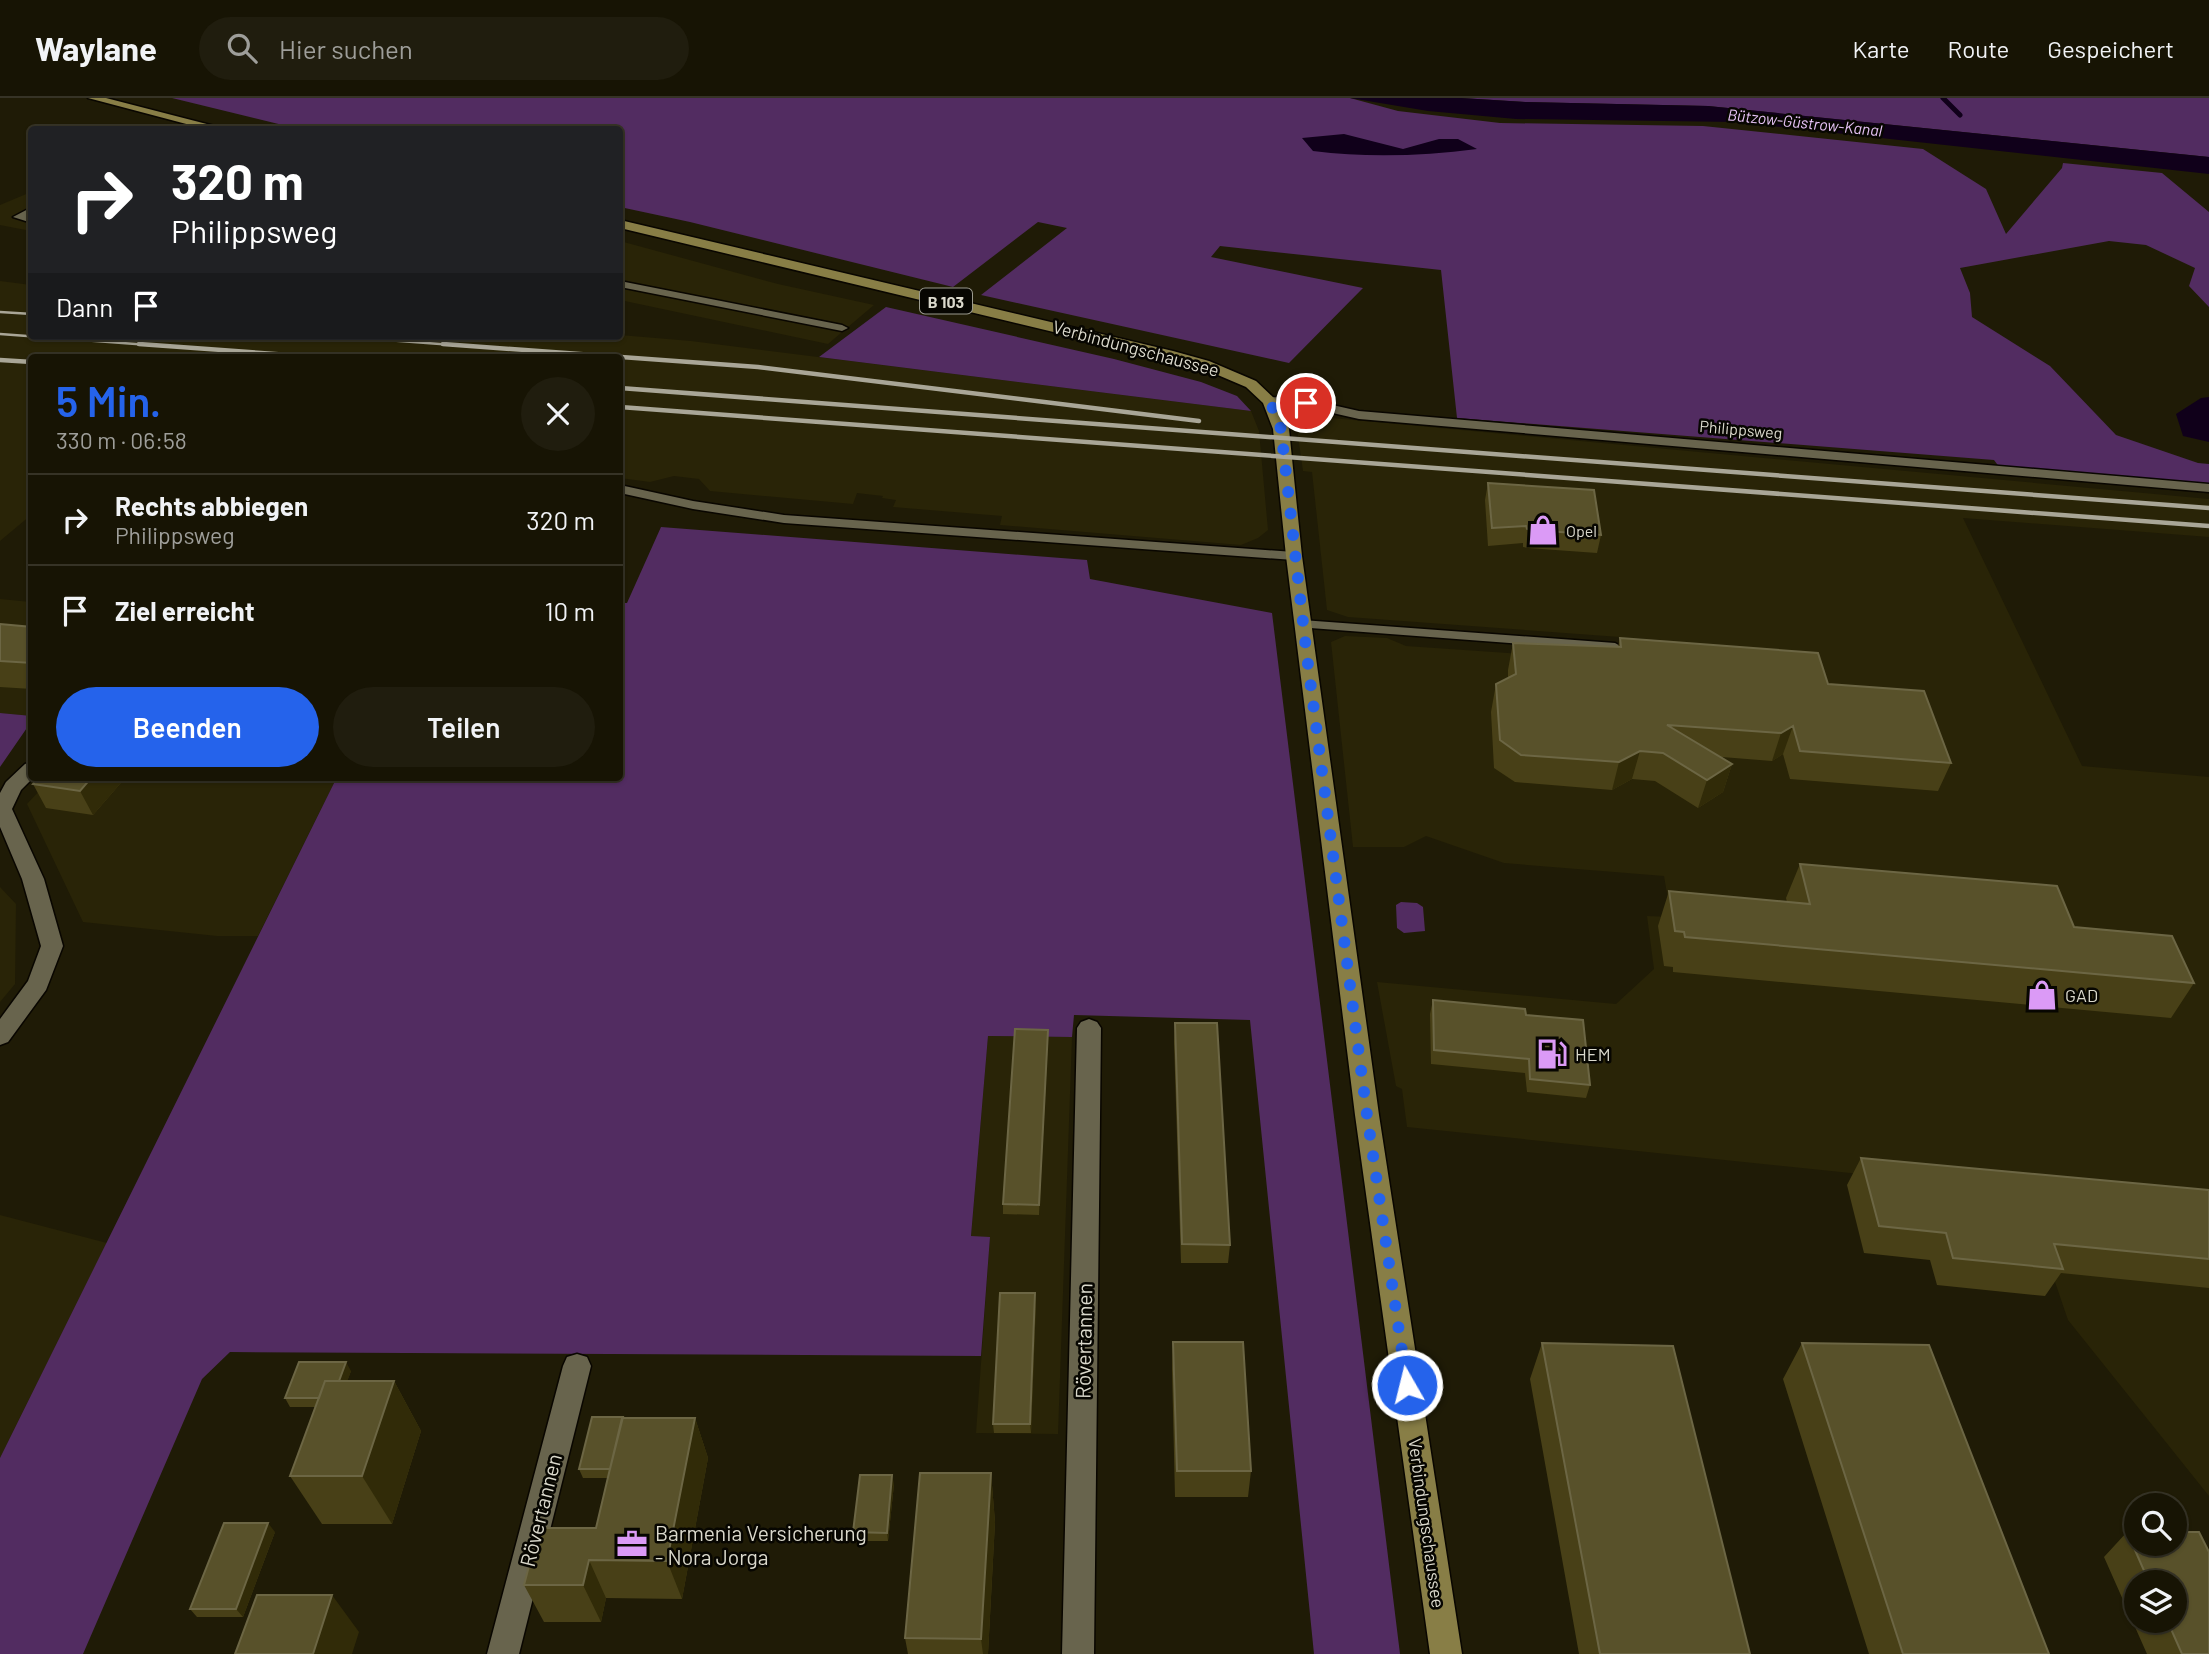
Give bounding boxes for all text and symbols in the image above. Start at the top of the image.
search box [199,17,689,80]
text: Waylane [35,28,157,68]
icon: search [223,29,261,67]
text: Hier suchen [279,33,413,64]
text: Karte [1852,34,1910,63]
text: Route [1948,34,2009,63]
text: Gespeichert [2047,34,2174,63]
water label: Bützow-Güstrow-Kanal [1727,104,1884,140]
text: 320 m [171,151,304,210]
icon: right [56,154,147,245]
text: Philippsweg [171,211,337,249]
icon: arrive [127,287,165,325]
road number: B 103 [920,288,972,314]
text: Dann [56,291,113,322]
street label: Verbindungschaussee [1050,315,1222,381]
pin [1276,373,1336,433]
text: 5 Min. [56,375,161,425]
button: close [521,377,595,451]
icon: arrive [1287,384,1325,422]
street label: Philippsweg [1699,416,1783,442]
text: 330 m · 06:58 [56,426,187,454]
text: Rechts abbiegen [115,490,308,521]
icon: right [56,501,94,539]
text: 320 m [526,504,595,535]
shop icon: Opel [1526,513,1560,547]
text: Philippsweg [115,521,235,549]
place label: Opel [1566,521,1597,540]
icon: arrive [56,592,94,630]
text: Ziel erreicht [115,595,255,626]
text: 10 m [545,595,595,626]
button: Beenden [56,687,319,767]
button: Teilen [333,687,595,767]
shop icon: GAD [2025,978,2059,1012]
place label: GAD [2065,984,2098,1006]
fuel station icon: HEM [1535,1037,1569,1071]
place label: HEM [1575,1043,1611,1065]
street label: Rövertannen [1069,1283,1097,1399]
position arrow [1370,1348,1444,1422]
street label: Verbindungschaussee [1404,1437,1450,1609]
street label: Rövertannen [514,1451,566,1569]
map controls [2124,1493,2187,1633]
button: search [2124,1493,2187,1556]
place label: Barmenia Versicherung - Nora Jorga [655,1520,867,1569]
office icon: Barmenia Versicherung - Nora Jorga [615,1527,649,1561]
button: layers [2124,1570,2187,1633]

